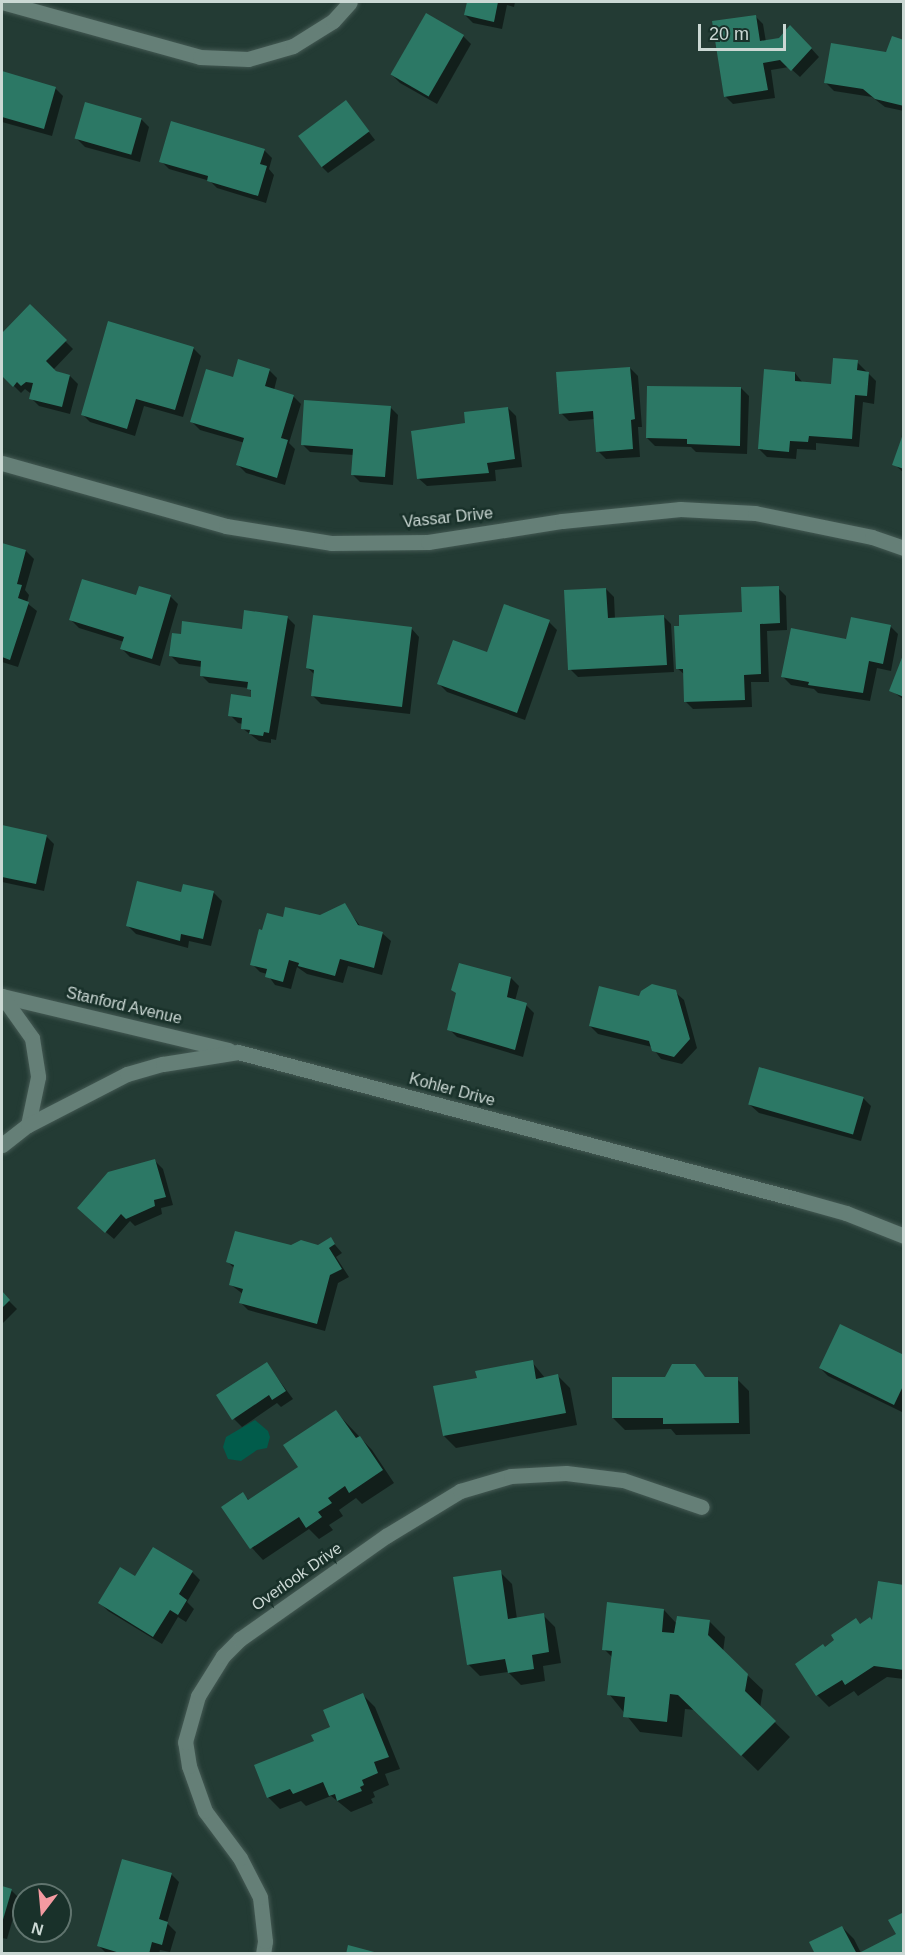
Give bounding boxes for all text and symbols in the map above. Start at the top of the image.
scale bar [701,12,790,50]
text: 20 m [709,24,749,44]
street label: Vassar Drive [402,504,494,532]
street label: Stanford Avenue [64,983,184,1029]
street label: Kohler Drive [407,1069,497,1111]
street label: Overlook Drive [248,1539,346,1615]
north arrow [12,1883,72,1943]
text: N [30,1919,45,1939]

